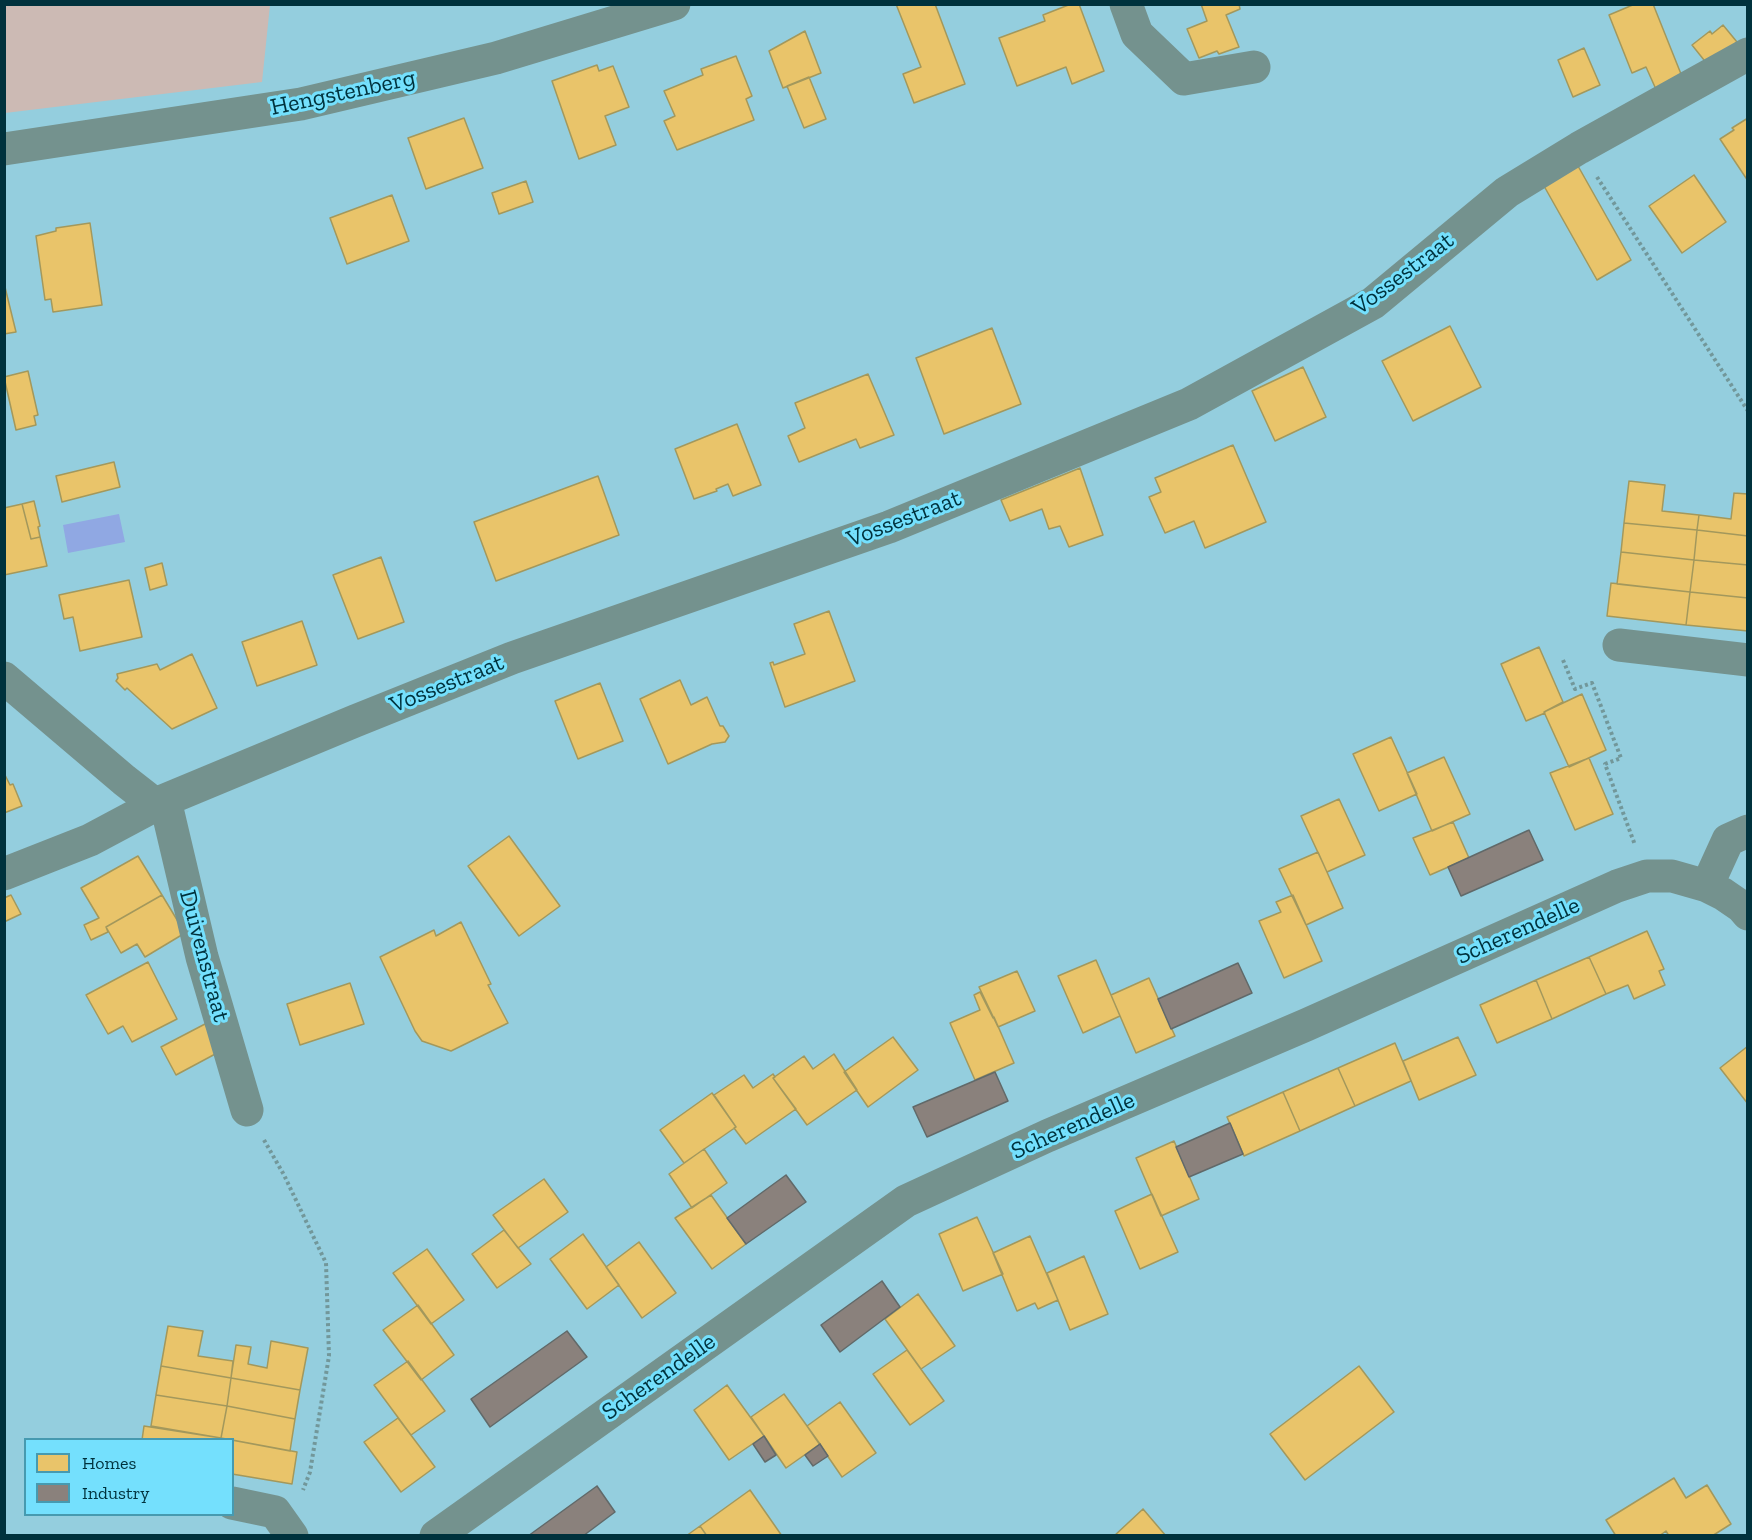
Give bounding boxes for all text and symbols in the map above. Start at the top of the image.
street label: Hengstenberg [268,64,418,122]
street label: Vossestraat [1346,226,1460,322]
street label: Vossestraat [843,484,965,554]
street label: Vossestraat [386,648,508,720]
street label: Duivenstraat [173,887,235,1025]
street label: Scherendelle [1452,891,1584,971]
street label: Scherendelle [1007,1086,1139,1166]
street label: Scherendelle [597,1327,721,1427]
legend [24,1438,234,1516]
text: Homes [82,1452,136,1474]
text: Industry [82,1482,149,1504]

